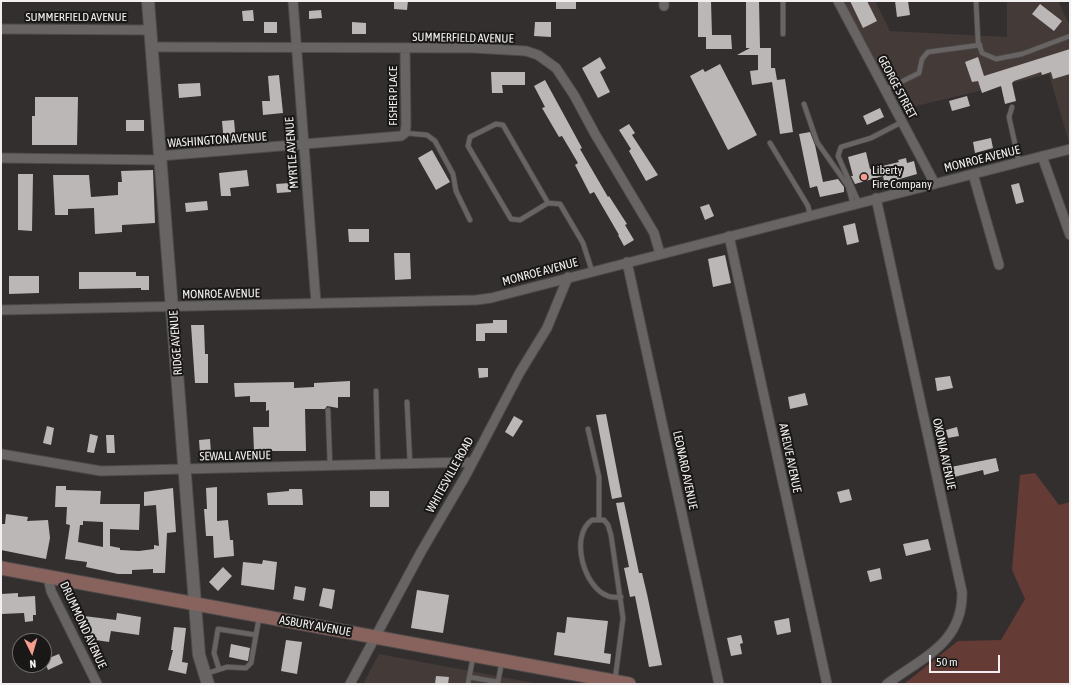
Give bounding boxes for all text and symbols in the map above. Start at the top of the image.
street label: SUMMERFIELD AVENUE [25,10,127,24]
street label: SUMMERFIELD AVENUE [412,30,514,46]
street label: GEORGE STREET [874,53,920,121]
street label: FISHER PLACE [386,66,400,126]
street label: MYRTLE AVENUE [282,117,302,189]
street label: WASHINGTON AVENUE [167,129,267,151]
street label: MONROE AVENUE [943,143,1021,175]
place label: Liberty Fire Company [872,163,932,191]
marker: Liberty Fire Company [859,172,869,182]
street label: MONROE AVENUE [501,255,579,289]
street label: MONROE AVENUE [182,286,260,302]
street label: RIDGE AVENUE [167,310,185,376]
street label: OXONIA AVENUE [929,417,959,491]
street label: ANELVE AVENUE [776,422,804,494]
street label: LEONARD AVENUE [670,429,700,511]
street label: WHITESVILLE ROAD [423,435,477,515]
street label: SEWALL AVENUE [199,448,271,464]
street label: DRUMMOND AVENUE [57,579,109,671]
street label: ASBURY AVENUE [278,613,352,639]
north arrow [12,633,52,673]
scale bar [931,647,1002,673]
text: 50 m [936,655,958,669]
text: N [29,658,37,670]

